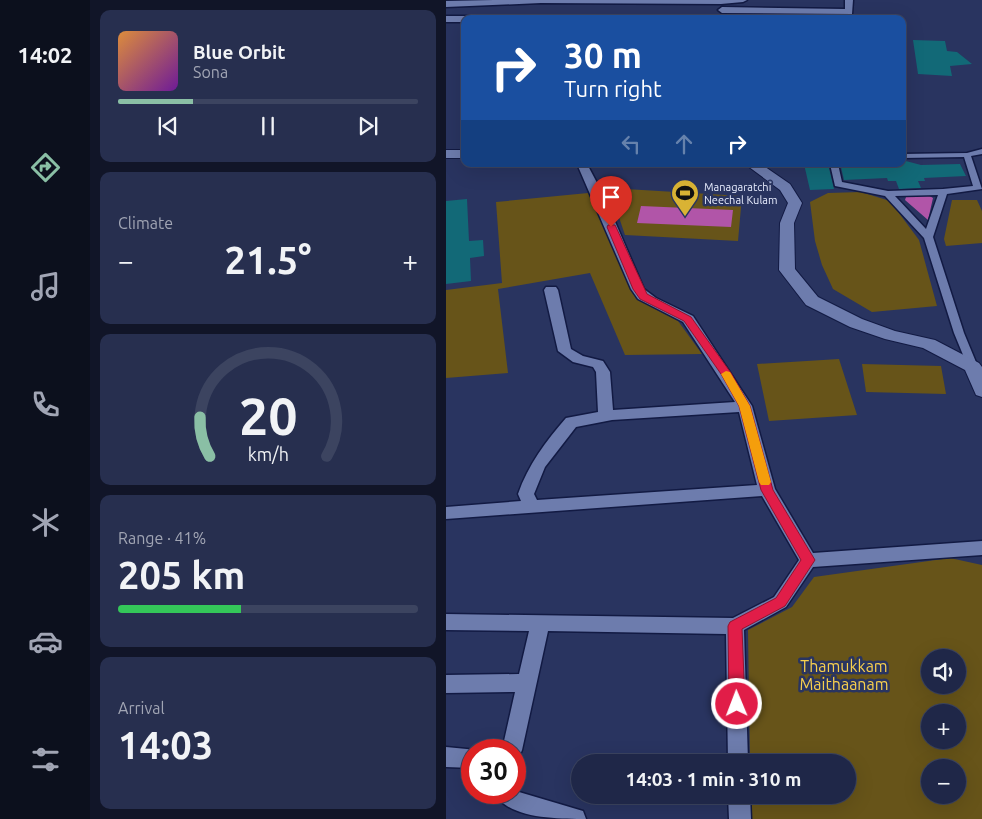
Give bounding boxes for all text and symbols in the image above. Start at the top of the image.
icon: right [481,35,546,100]
text: 30 m [564,35,642,75]
text: Blue Orbit [193,41,286,63]
text: 14:02 [17,42,73,67]
text: Sona [193,63,228,81]
text: Turn right [564,76,662,101]
icon: previous [154,112,182,140]
icon: pause [254,112,282,140]
icon: next [354,112,382,140]
icon: left [617,130,645,158]
icon: ahead [670,130,698,158]
icon: right [723,130,751,158]
icon: directions [28,150,63,185]
pin [590,176,632,227]
sports icon: Managaratchi Neechal Kulam [670,178,700,217]
place label: Managaratchi Neechal Kulam [704,181,777,206]
icon: arrive [597,183,625,211]
text: Climate [118,214,173,232]
text: 21.5° [224,239,312,281]
text: − [118,245,134,276]
text: + [402,245,418,276]
icon: music [28,269,63,304]
icon: phone [28,387,63,422]
text: 20 [239,387,297,445]
text: km/h [247,444,289,464]
icon: climate [28,505,63,540]
text: Range · 41% [118,529,206,547]
text: 205 km [118,554,245,596]
icon: car [28,624,63,659]
map controls [921,649,966,804]
button: sound [921,649,966,694]
park label: Thamukkam Maithaanam [799,657,889,693]
position arrow [710,677,762,729]
text: Arrival [118,699,165,717]
button: + [921,704,966,749]
text: 14:03 [118,724,213,766]
speed limit sign: 30 [461,739,526,804]
icon: filters [28,742,63,777]
button: − [921,759,966,804]
text: 14:03 · 1 min · 310 m [626,768,801,790]

